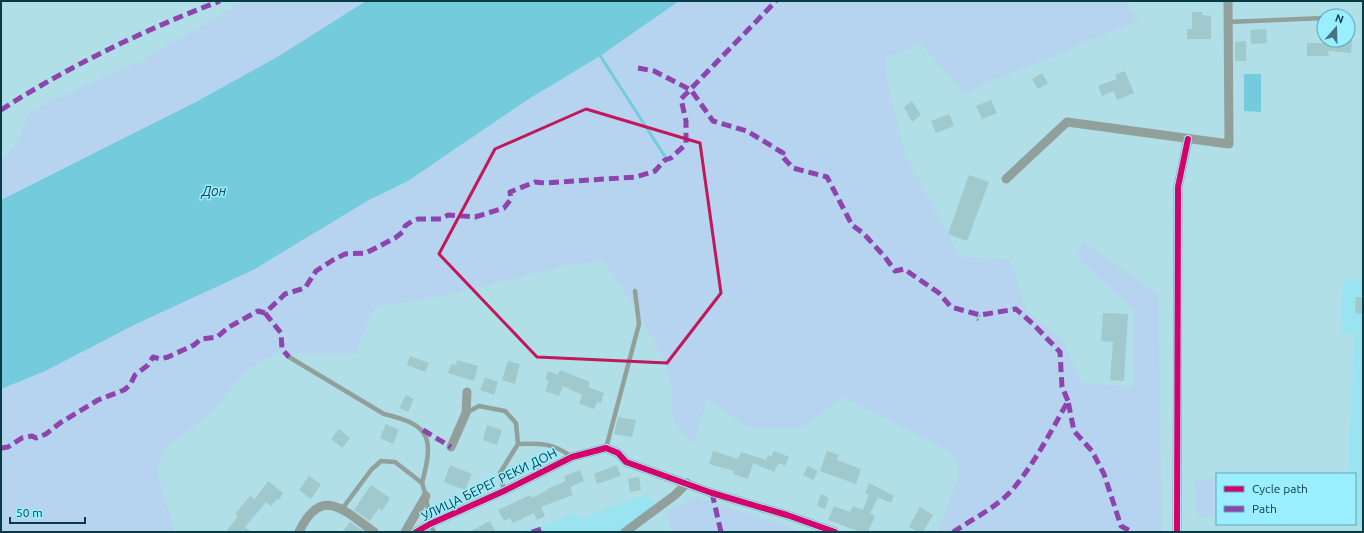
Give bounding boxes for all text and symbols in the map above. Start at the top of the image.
north arrow [1316,8,1356,48]
text: N [1334,12,1345,26]
water label: Дон [200,183,227,199]
street label: УЛИЦА БЕРЕГ РЕКИ ДОН [419,445,559,523]
legend [1216,473,1356,525]
text: Cycle path [1252,482,1308,495]
scale bar [10,499,85,525]
text: Path [1252,502,1277,515]
text: 50 m [16,506,43,519]

